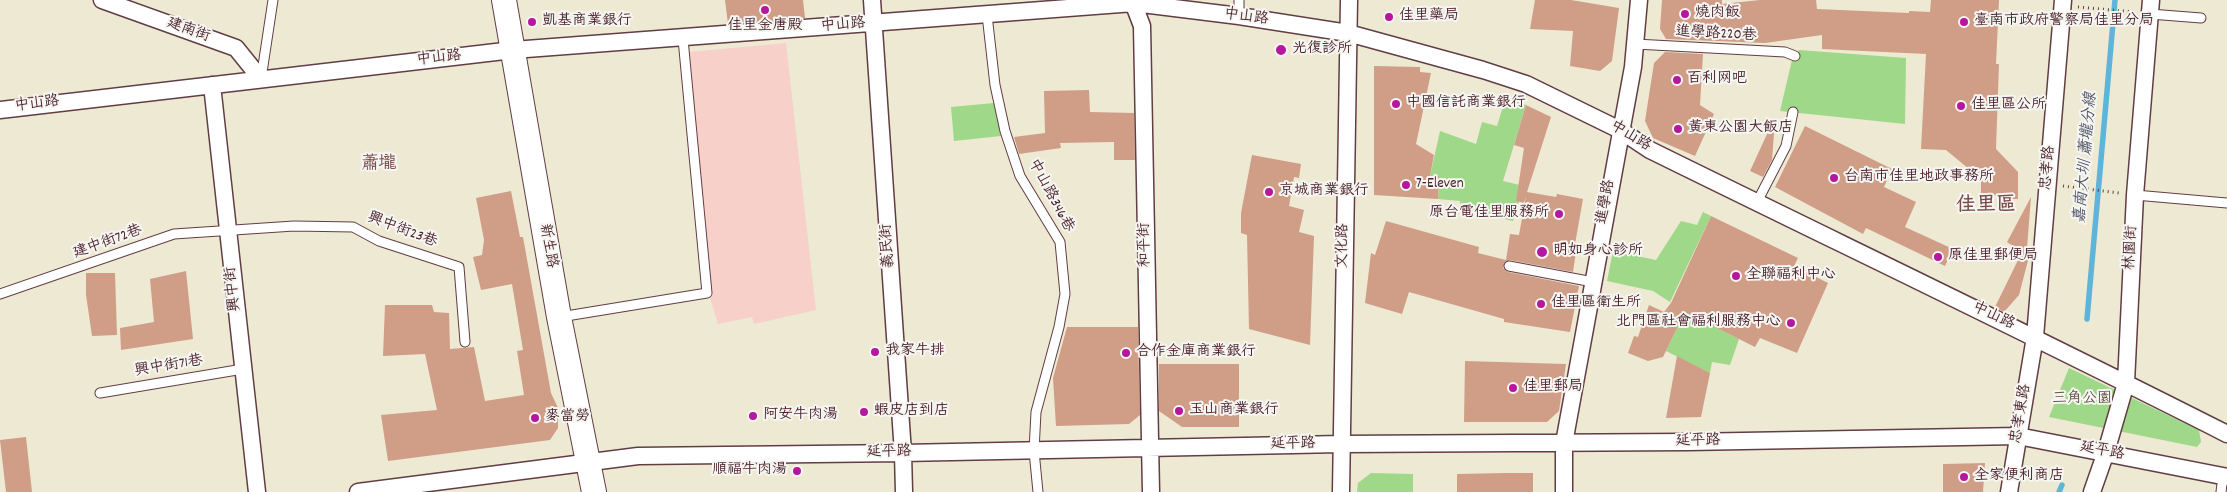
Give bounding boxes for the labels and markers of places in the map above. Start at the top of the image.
marker: 佳里金唐殿 [759,4,771,16]
place label: 燒肉飯 [1695,5,1740,23]
place label: 佳里藥局 [1399,8,1459,26]
marker: 燒肉飯 [1679,8,1691,20]
marker: 佳里藥局 [1383,11,1395,23]
place label: 凱基商業銀行 [542,13,632,31]
place label: 臺南市政府警察局佳里分局 [1974,13,2154,31]
marker: 凱基商業銀行 [526,16,538,28]
marker: 臺南市政府警察局佳里分局 [1958,16,1970,28]
place label: 佳里金唐殿 [728,18,802,36]
place label: 光復診所 [1292,41,1352,59]
marker: 光復診所 [1274,43,1288,57]
place label: 百利网吧 [1687,71,1747,89]
marker: 百利网吧 [1671,74,1683,86]
place label: 中國信託商業銀行 [1406,95,1526,113]
place label: 佳里區公所 [1971,97,2046,115]
marker: 中國信託商業銀行 [1390,98,1402,110]
marker: 佳里區公所 [1955,100,1967,112]
place label: 黃東公園大飯店 [1688,120,1793,138]
marker: 黃東公園大飯店 [1672,123,1684,135]
place label: 台南市佳里地政事務所 [1844,169,1994,187]
marker: 台南市佳里地政事務所 [1828,172,1840,184]
place label: 7-Eleven [1416,176,1464,194]
marker: 7-Eleven [1400,179,1412,191]
place label: 京城商業銀行 [1279,183,1369,201]
marker: 京城商業銀行 [1263,186,1275,198]
place label: 原台電佳里服務所 [1429,205,1549,223]
marker: 原台電佳里服務所 [1553,208,1565,220]
place label: 明如身心診所 [1553,243,1643,261]
marker: 明如身心診所 [1535,245,1549,259]
place label: 原佳里郵便局 [1948,248,2038,266]
marker: 原佳里郵便局 [1932,251,1944,263]
place label: 全聯福利中心 [1746,267,1836,285]
marker: 全聯福利中心 [1730,270,1742,282]
place label: 佳里區衛生所 [1551,295,1641,313]
marker: 佳里區衛生所 [1535,298,1547,310]
place label: 北門區社會福利服務中心 [1616,314,1781,332]
marker: 北門區社會福利服務中心 [1785,317,1797,329]
place label: 我家牛排 [885,343,945,361]
place label: 合作金庫商業銀行 [1136,344,1256,362]
marker: 我家牛排 [869,346,881,358]
marker: 合作金庫商業銀行 [1120,347,1132,359]
place label: 佳里郵局 [1523,379,1583,397]
marker: 佳里郵局 [1507,382,1519,394]
place label: 玉山商業銀行 [1189,402,1279,420]
place label: 蝦皮店到店 [874,403,949,421]
marker: 玉山商業銀行 [1173,405,1185,417]
marker: 蝦皮店到店 [858,406,870,418]
place label: 阿安牛肉湯 [763,407,838,425]
place label: 麥當勞 [545,409,590,427]
marker: 阿安牛肉湯 [747,410,759,422]
marker: 麥當勞 [529,412,541,424]
place label: 順福牛肉湯 [712,462,787,480]
marker: 順福牛肉湯 [791,465,803,477]
place label: 全家便利商店 [1974,468,2064,486]
marker: 全家便利商店 [1958,471,1970,483]

